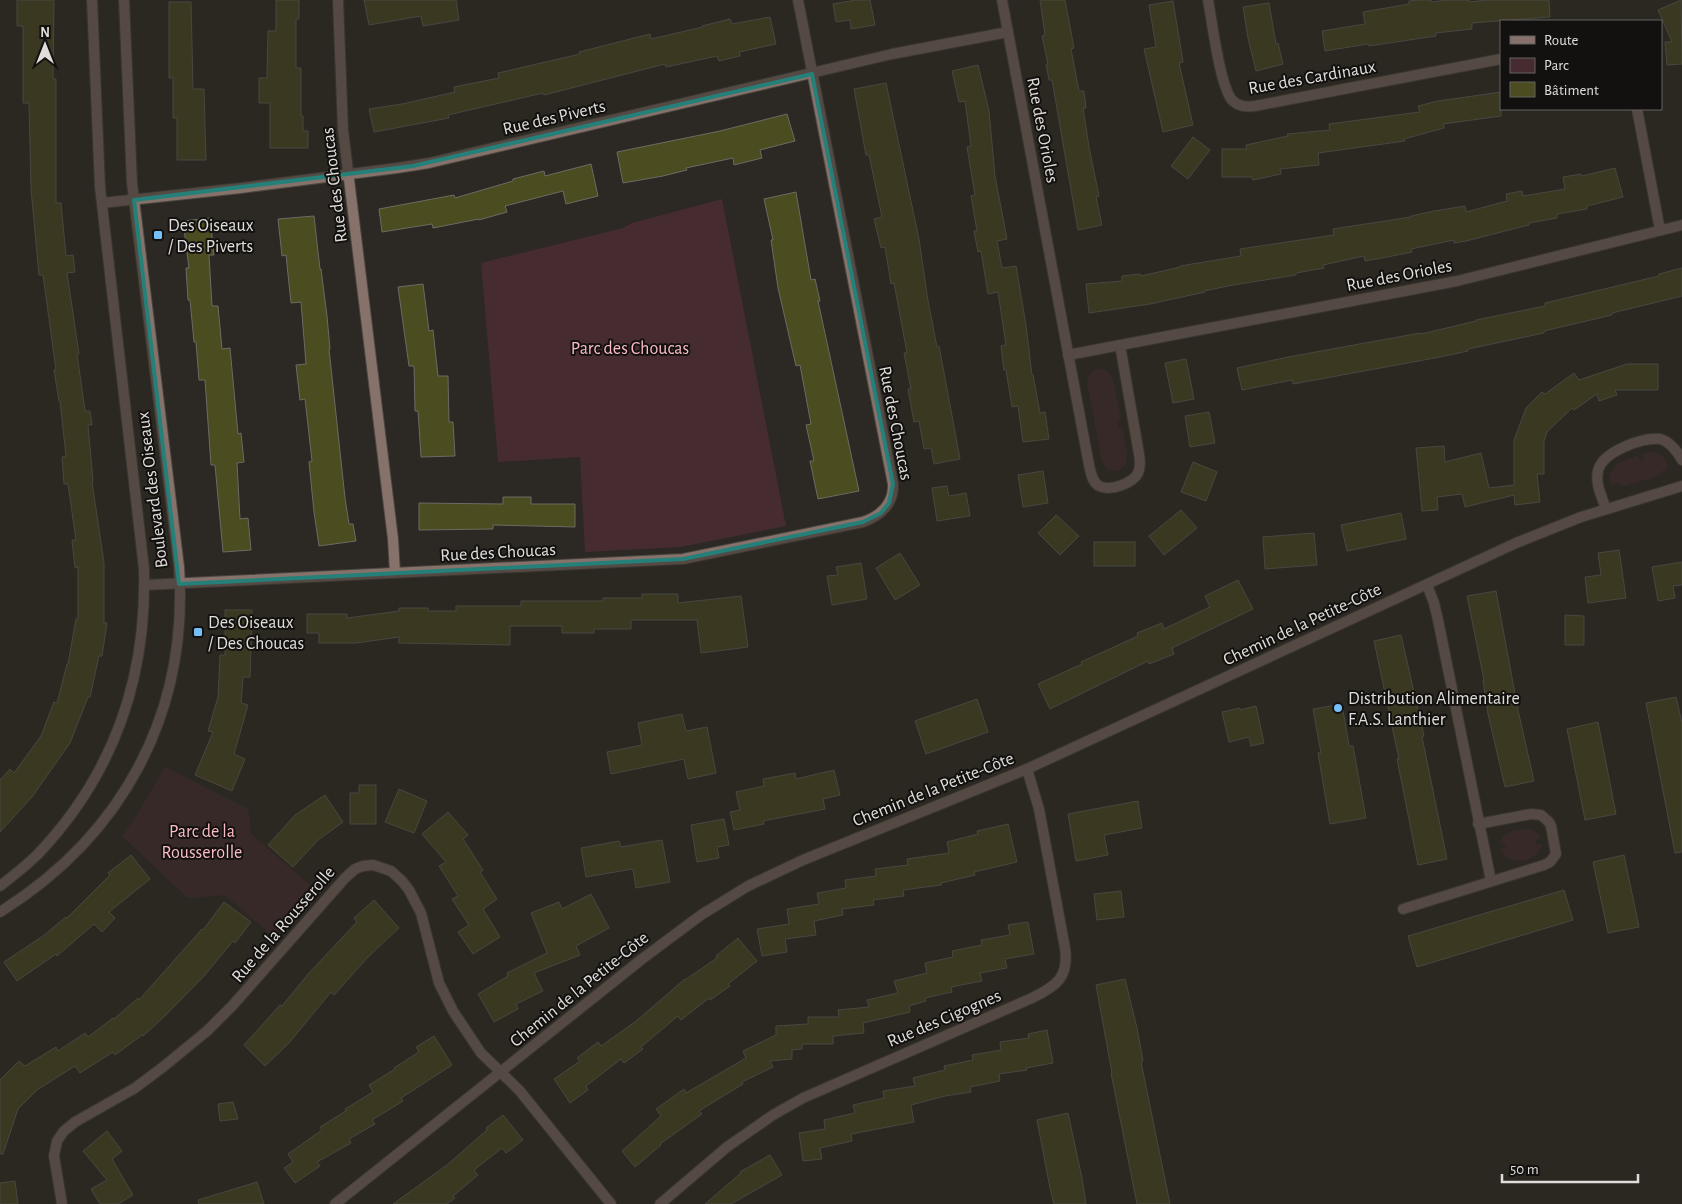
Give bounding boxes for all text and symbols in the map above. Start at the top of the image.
north arrow [20,20,70,70]
legend [1500,20,1662,110]
text: N [40,26,50,40]
text: Route [1544,33,1578,48]
street label: Rue des Cardinaux [1247,58,1377,98]
text: Parc [1544,58,1569,73]
street label: Rue des Orioles [1023,76,1061,185]
text: Bâtiment [1544,83,1599,98]
street label: Rue des Piverts [501,97,607,139]
street label: Rue des Choucas [319,126,351,243]
place label: Des Oiseaux / Des Piverts [168,217,254,256]
marker: Des Oiseaux / Des Piverts [152,229,164,241]
street label: Rue des Orioles [1345,257,1454,295]
park label: Parc des Choucas [571,340,689,358]
street label: Rue des Choucas [875,365,915,482]
street label: Boulevard des Oiseaux [134,411,171,569]
street label: Rue des Choucas [440,541,556,565]
street label: Chemin de la Petite-Côte [1221,580,1384,669]
place label: Des Oiseaux / Des Choucas [208,614,304,653]
marker: Des Oiseaux / Des Choucas [192,626,204,638]
place label: Distribution Alimentaire F.A.S. Lanthier [1348,690,1520,729]
marker: Distribution Alimentaire F.A.S. Lanthier [1332,702,1344,714]
street label: Chemin de la Petite-Côte [850,749,1017,831]
park label: Parc de la Rousserolle [162,823,242,862]
street label: Rue de la Rousserolle [229,863,339,986]
street label: Chemin de la Petite-Côte [507,929,652,1051]
street label: Rue des Cigognes [885,987,1004,1051]
scale bar [1502,1152,1638,1184]
text: 50 m [1510,1162,1539,1177]

